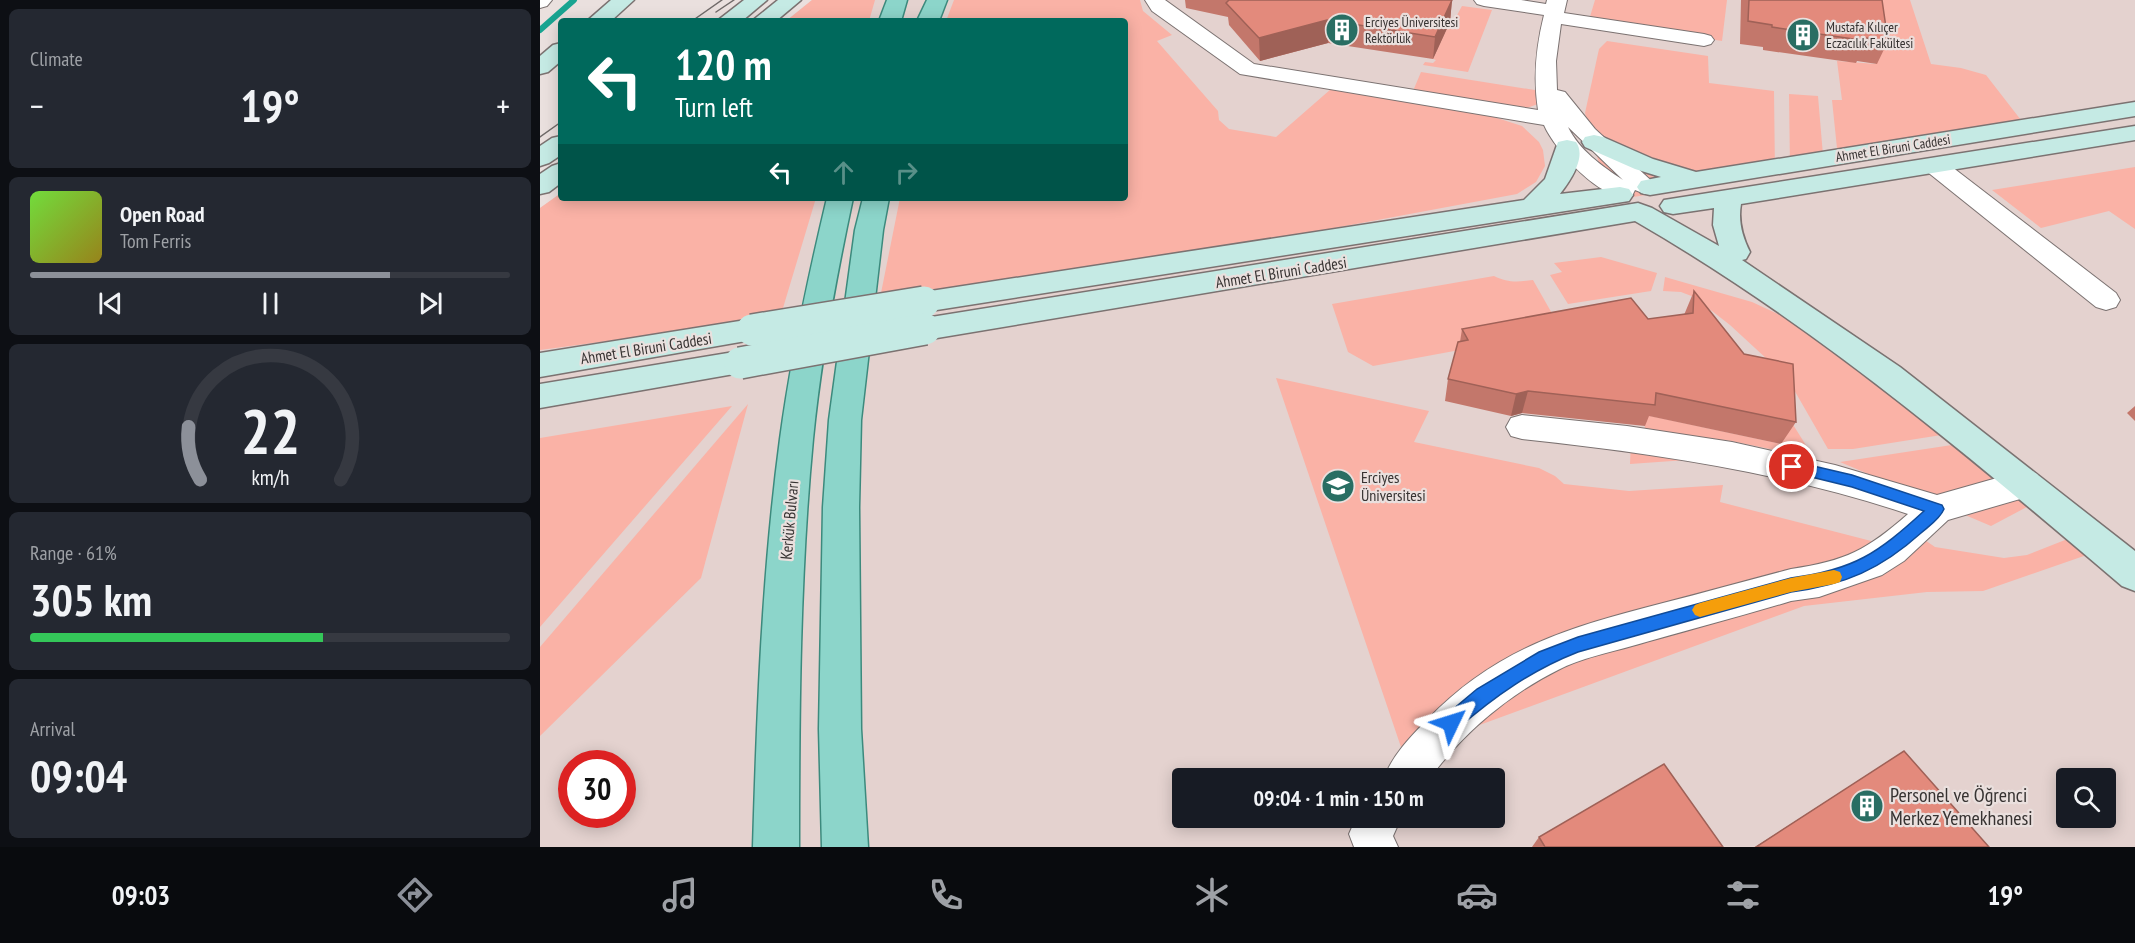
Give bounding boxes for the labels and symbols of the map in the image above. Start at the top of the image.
building icon: Erciyes Üniversitesi Rektörlük [1324,12,1360,48]
place label: Erciyes Üniversitesi Rektörlük [1365,13,1458,47]
building icon: Mustafa Kılıçer Eczacılık Fakültesi [1785,17,1821,53]
place label: Mustafa Kılıçer Eczacılık Fakültesi [1826,18,1913,52]
street label: Ahmet El Biruni Caddesi [1834,130,1952,166]
street label: Ahmet El Biruni Caddesi [1214,252,1348,292]
street label: Ahmet El Biruni Caddesi [579,328,713,368]
pin [1766,441,1817,492]
place label: Erciyes Üniversitesi [1361,467,1426,505]
school or university icon: Erciyes Üniversitesi [1320,468,1356,504]
street label: Kerkük Bulvarı [776,480,802,560]
position arrow [1419,691,1483,755]
speed limit sign: 30 [558,750,636,828]
place label: Personel ve Öğrenci Merkez Yemekhanesi [1890,782,2033,831]
building icon: Personel ve Öğrenci Merkez Yemekhanesi [1849,788,1885,824]

